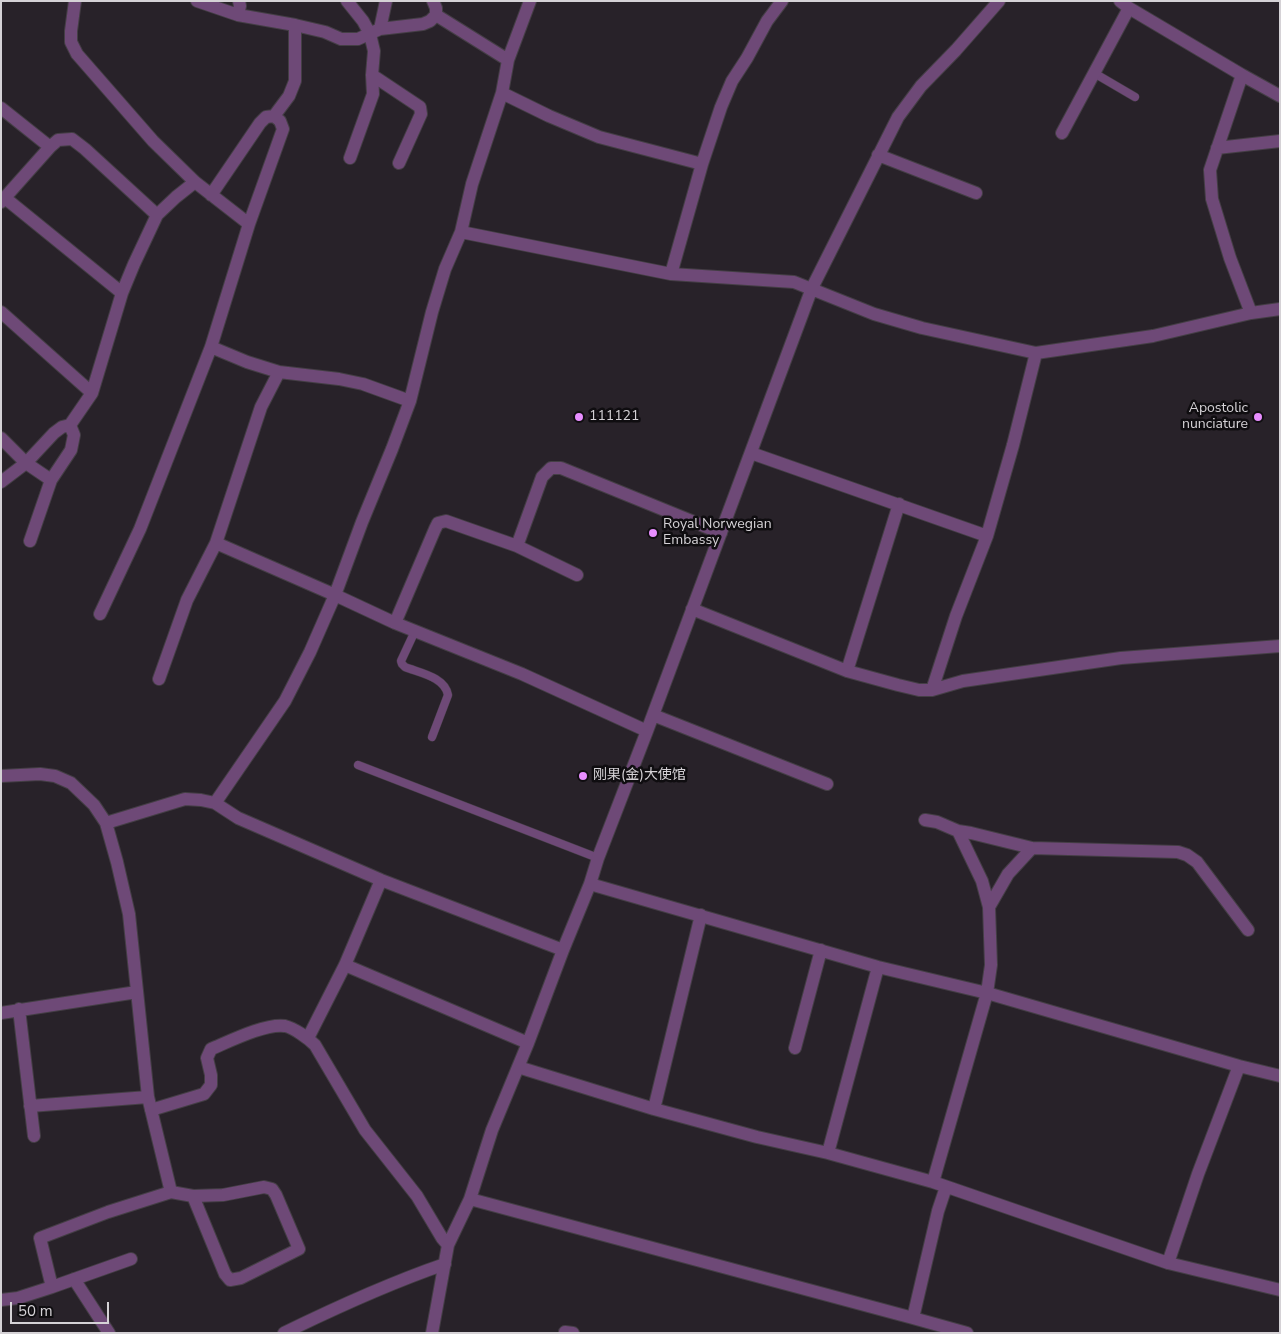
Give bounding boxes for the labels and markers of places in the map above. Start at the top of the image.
place label: Apostolic nunciature [1182,401,1248,434]
place label: 111121 [589,409,639,425]
marker: 111121 [573,411,585,423]
marker: Apostolic nunciature [1252,411,1264,423]
place label: Royal Norwegian Embassy [663,517,772,550]
marker: Royal Norwegian Embassy [647,527,659,539]
place label: 刚果(金)大使馆 [593,768,686,784]
marker: 刚果(金)大使馆 [577,770,589,782]

